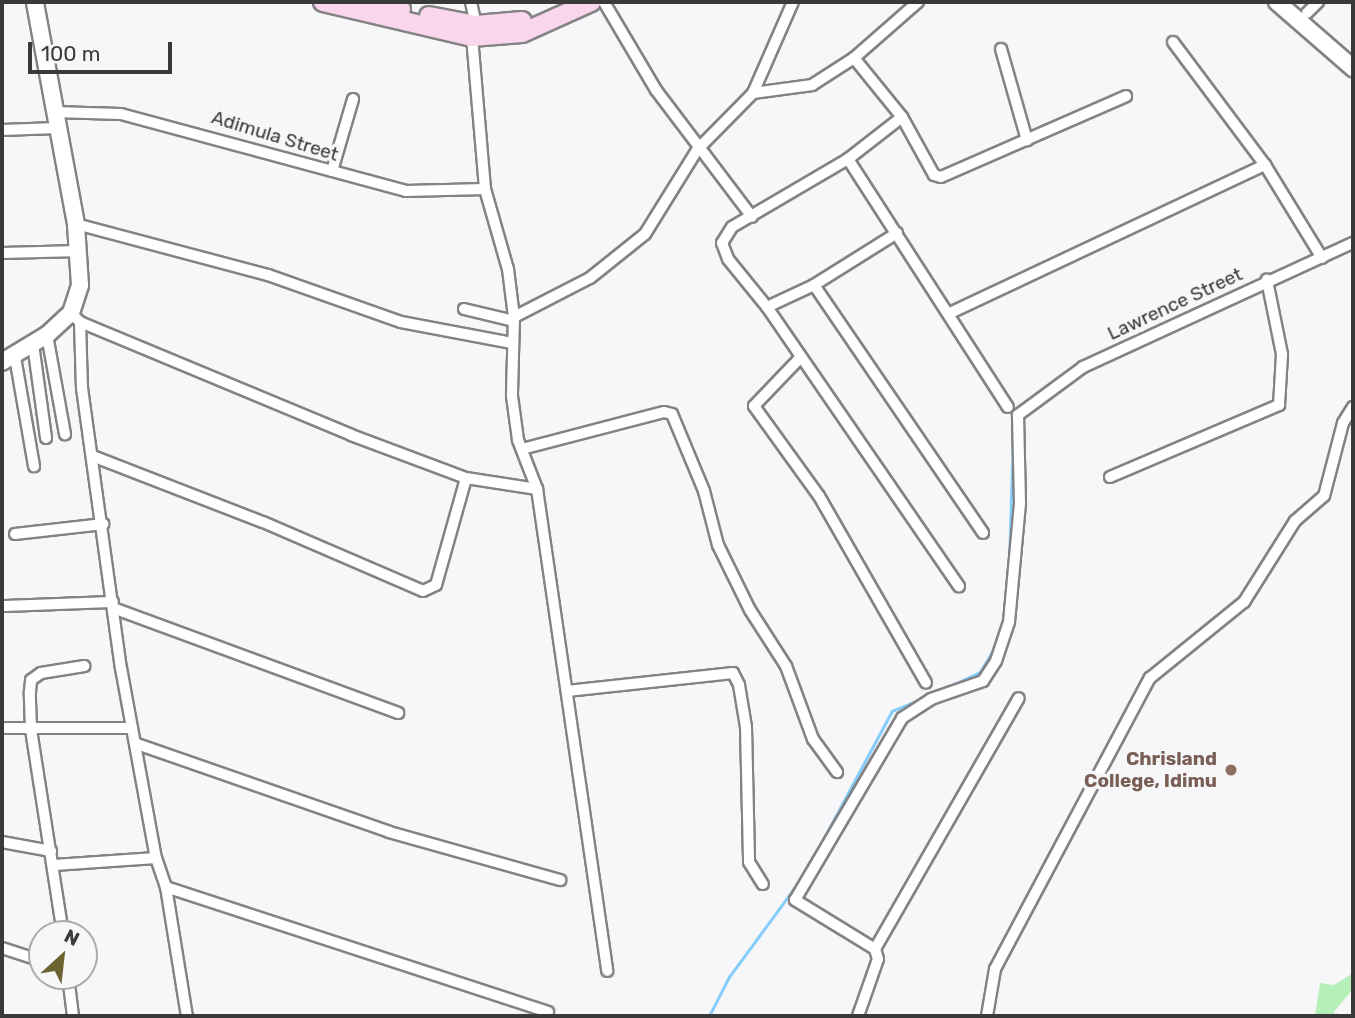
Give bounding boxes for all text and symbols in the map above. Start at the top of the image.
scale bar [32,28,175,72]
text: 100 m [41,41,100,66]
street label: Adimula Street [209,106,341,166]
street label: Lawrence Street [1104,263,1246,345]
place label: Chrisland College, Idimu [1084,748,1217,792]
marker: Chrisland College, Idimu [1223,762,1239,778]
north arrow [28,920,98,990]
text: N [61,924,83,951]

